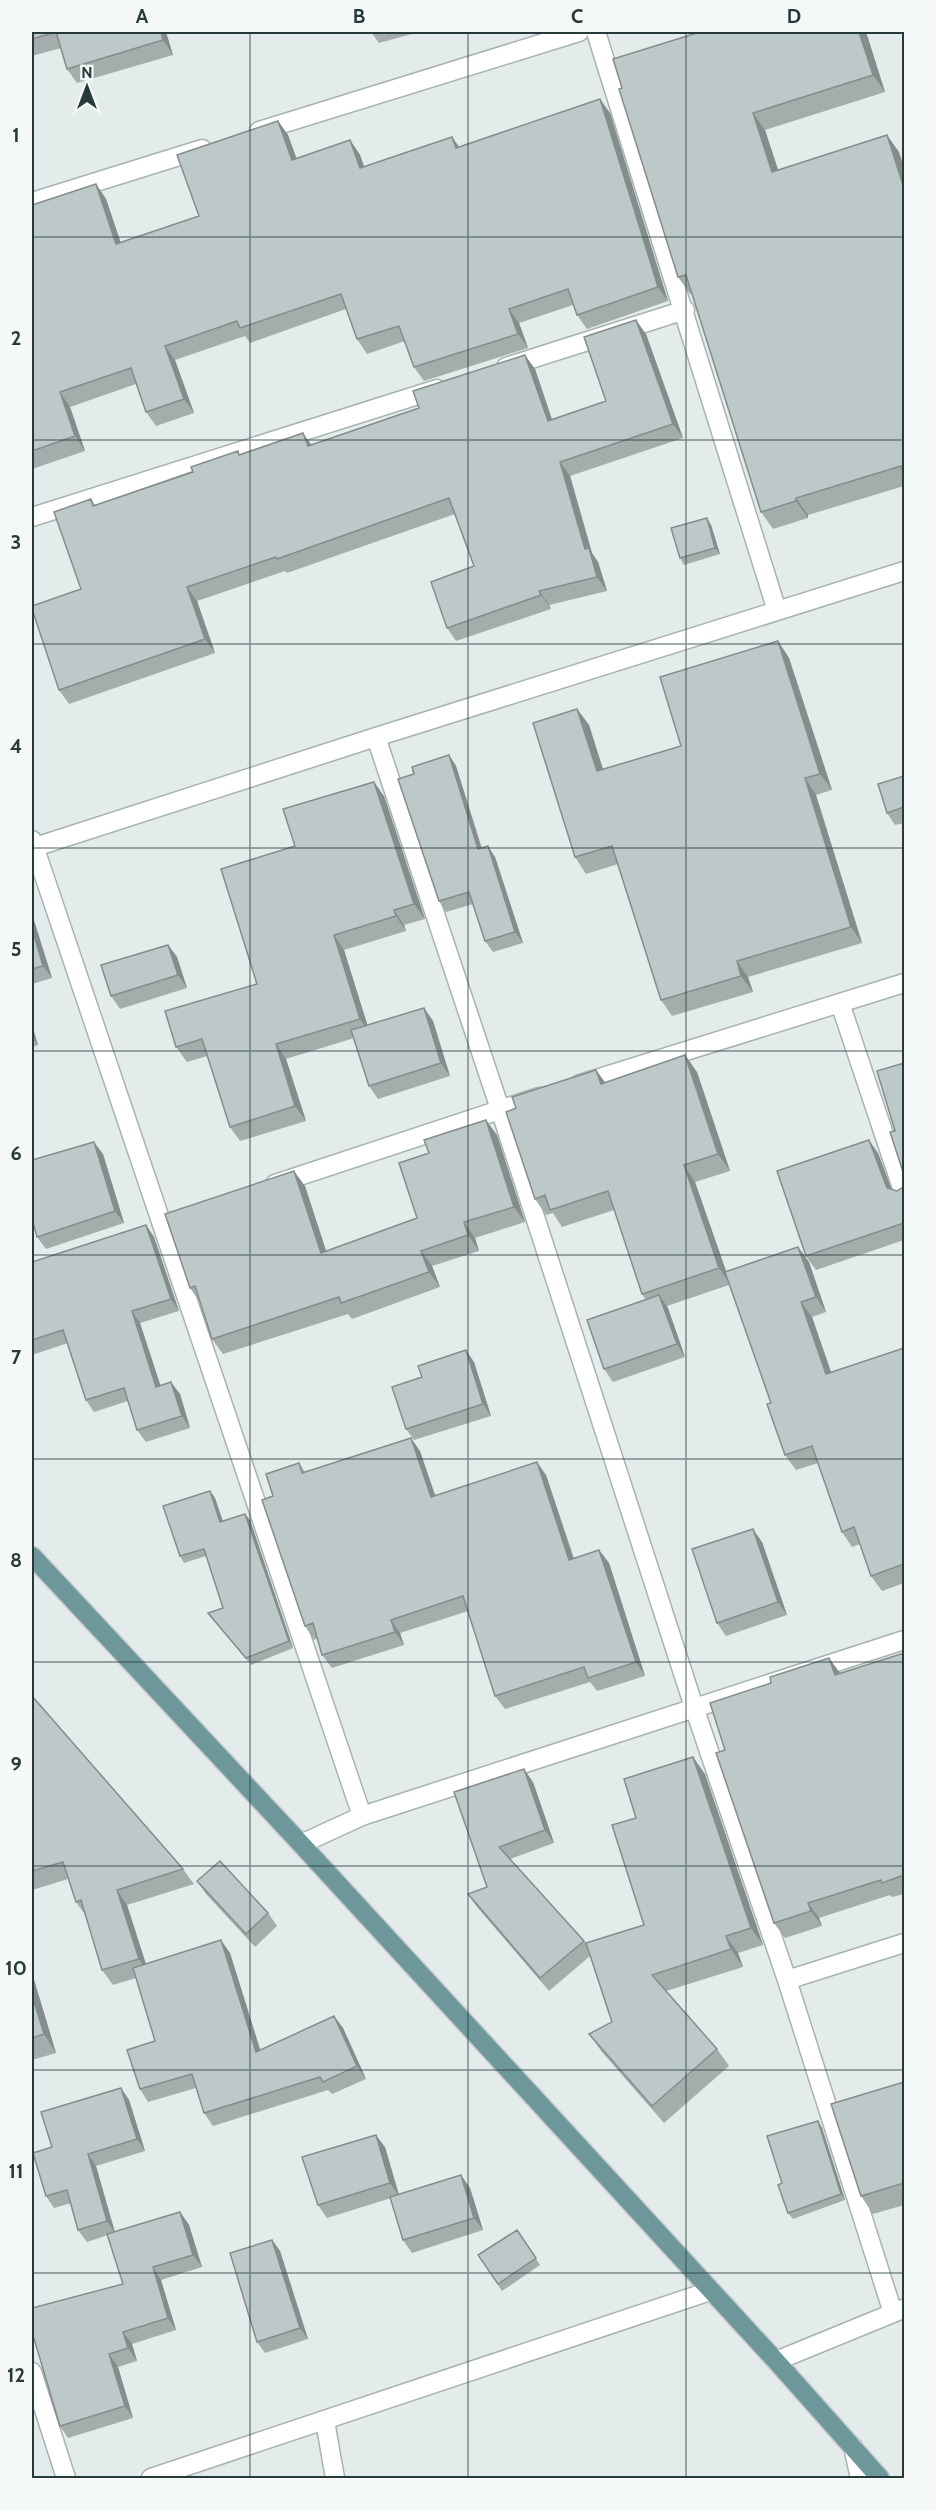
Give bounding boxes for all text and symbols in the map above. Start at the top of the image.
text: A [136,4,149,28]
text: B [353,4,365,28]
text: C [571,4,583,28]
text: D [787,4,801,28]
north arrow [57,57,117,117]
text: N [81,63,93,82]
text: 1 [12,123,20,147]
text: 2 [11,326,21,350]
text: 3 [11,530,21,554]
text: 4 [10,734,22,758]
text: 5 [11,937,21,961]
text: 6 [10,1141,22,1165]
text: 7 [11,1345,22,1369]
text: 8 [10,1548,22,1572]
text: 9 [10,1752,22,1776]
text: 10 [5,1956,27,1980]
text: 11 [9,2159,23,2183]
text: 12 [7,2363,25,2387]

